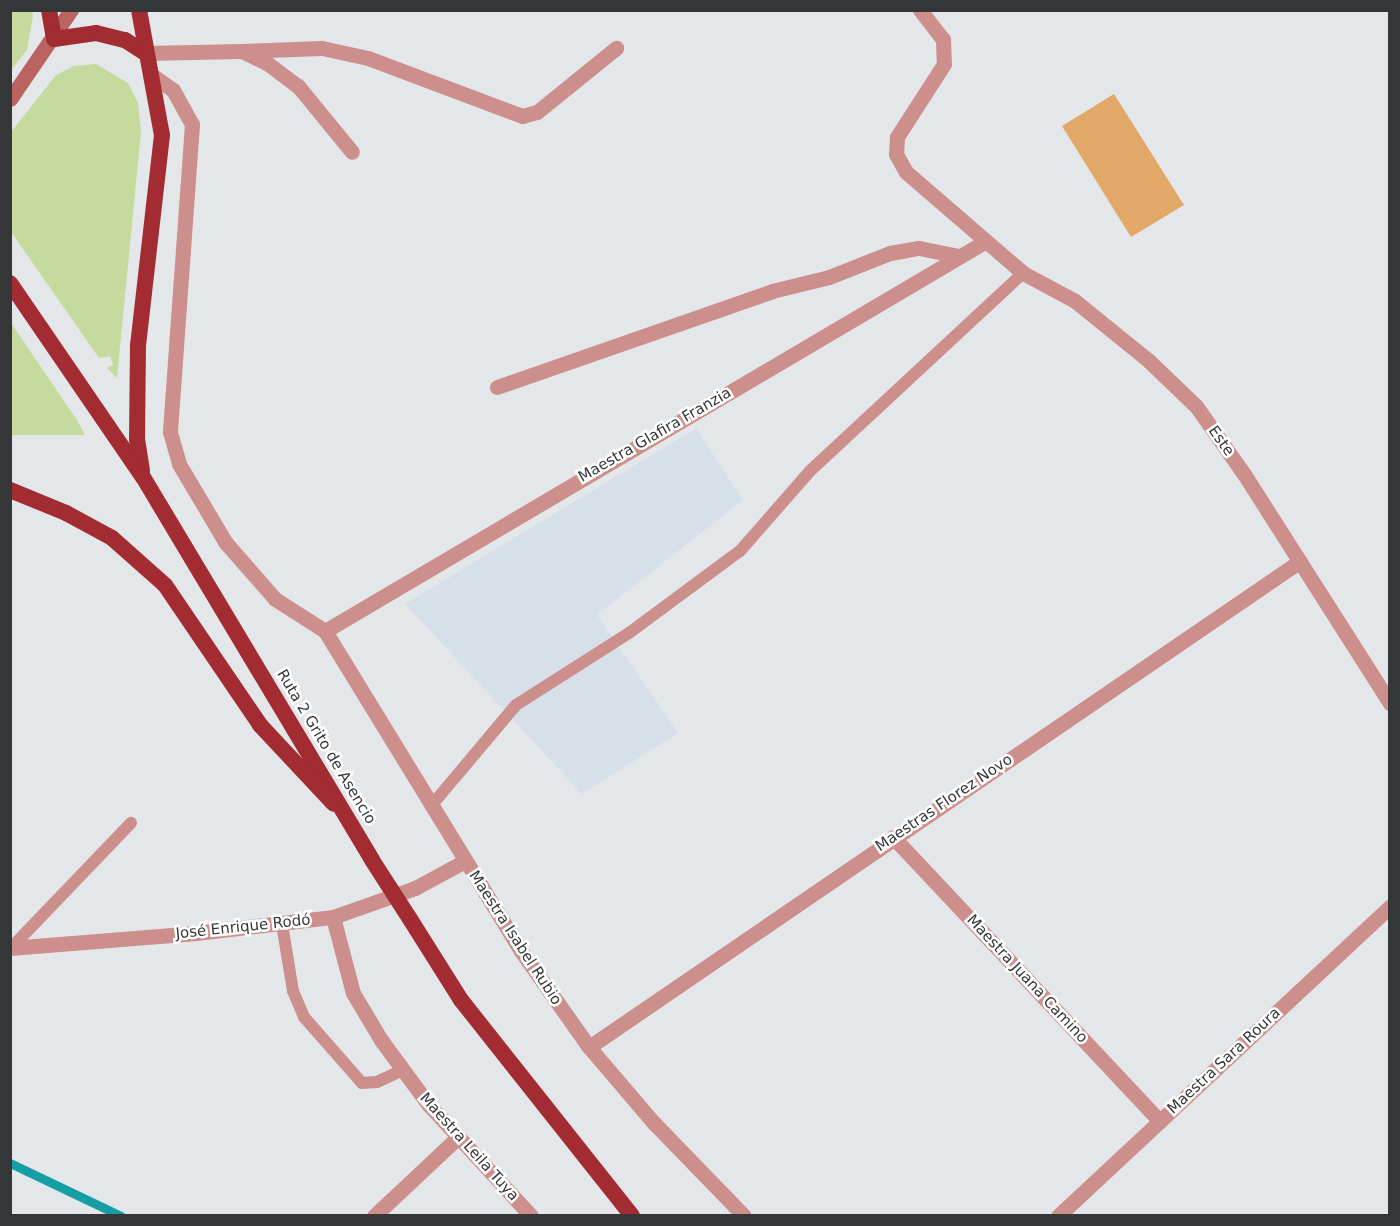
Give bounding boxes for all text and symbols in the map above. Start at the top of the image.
street label: Maestra Glafira Franzia [575,384,735,486]
street label: Este [1204,423,1238,459]
street label: Ruta 2 Grito de Asencio [273,666,379,828]
street label: Maestras Florez Novo [872,750,1016,856]
street label: Maestra Isabel Rubio [465,868,565,1008]
street label: José Enrique Rodó [175,911,311,943]
street label: Maestra Juana Camino [963,911,1091,1047]
street label: Maestra Sara Roura [1164,1004,1284,1118]
street label: Maestra Leila Tuya [416,1089,522,1205]

